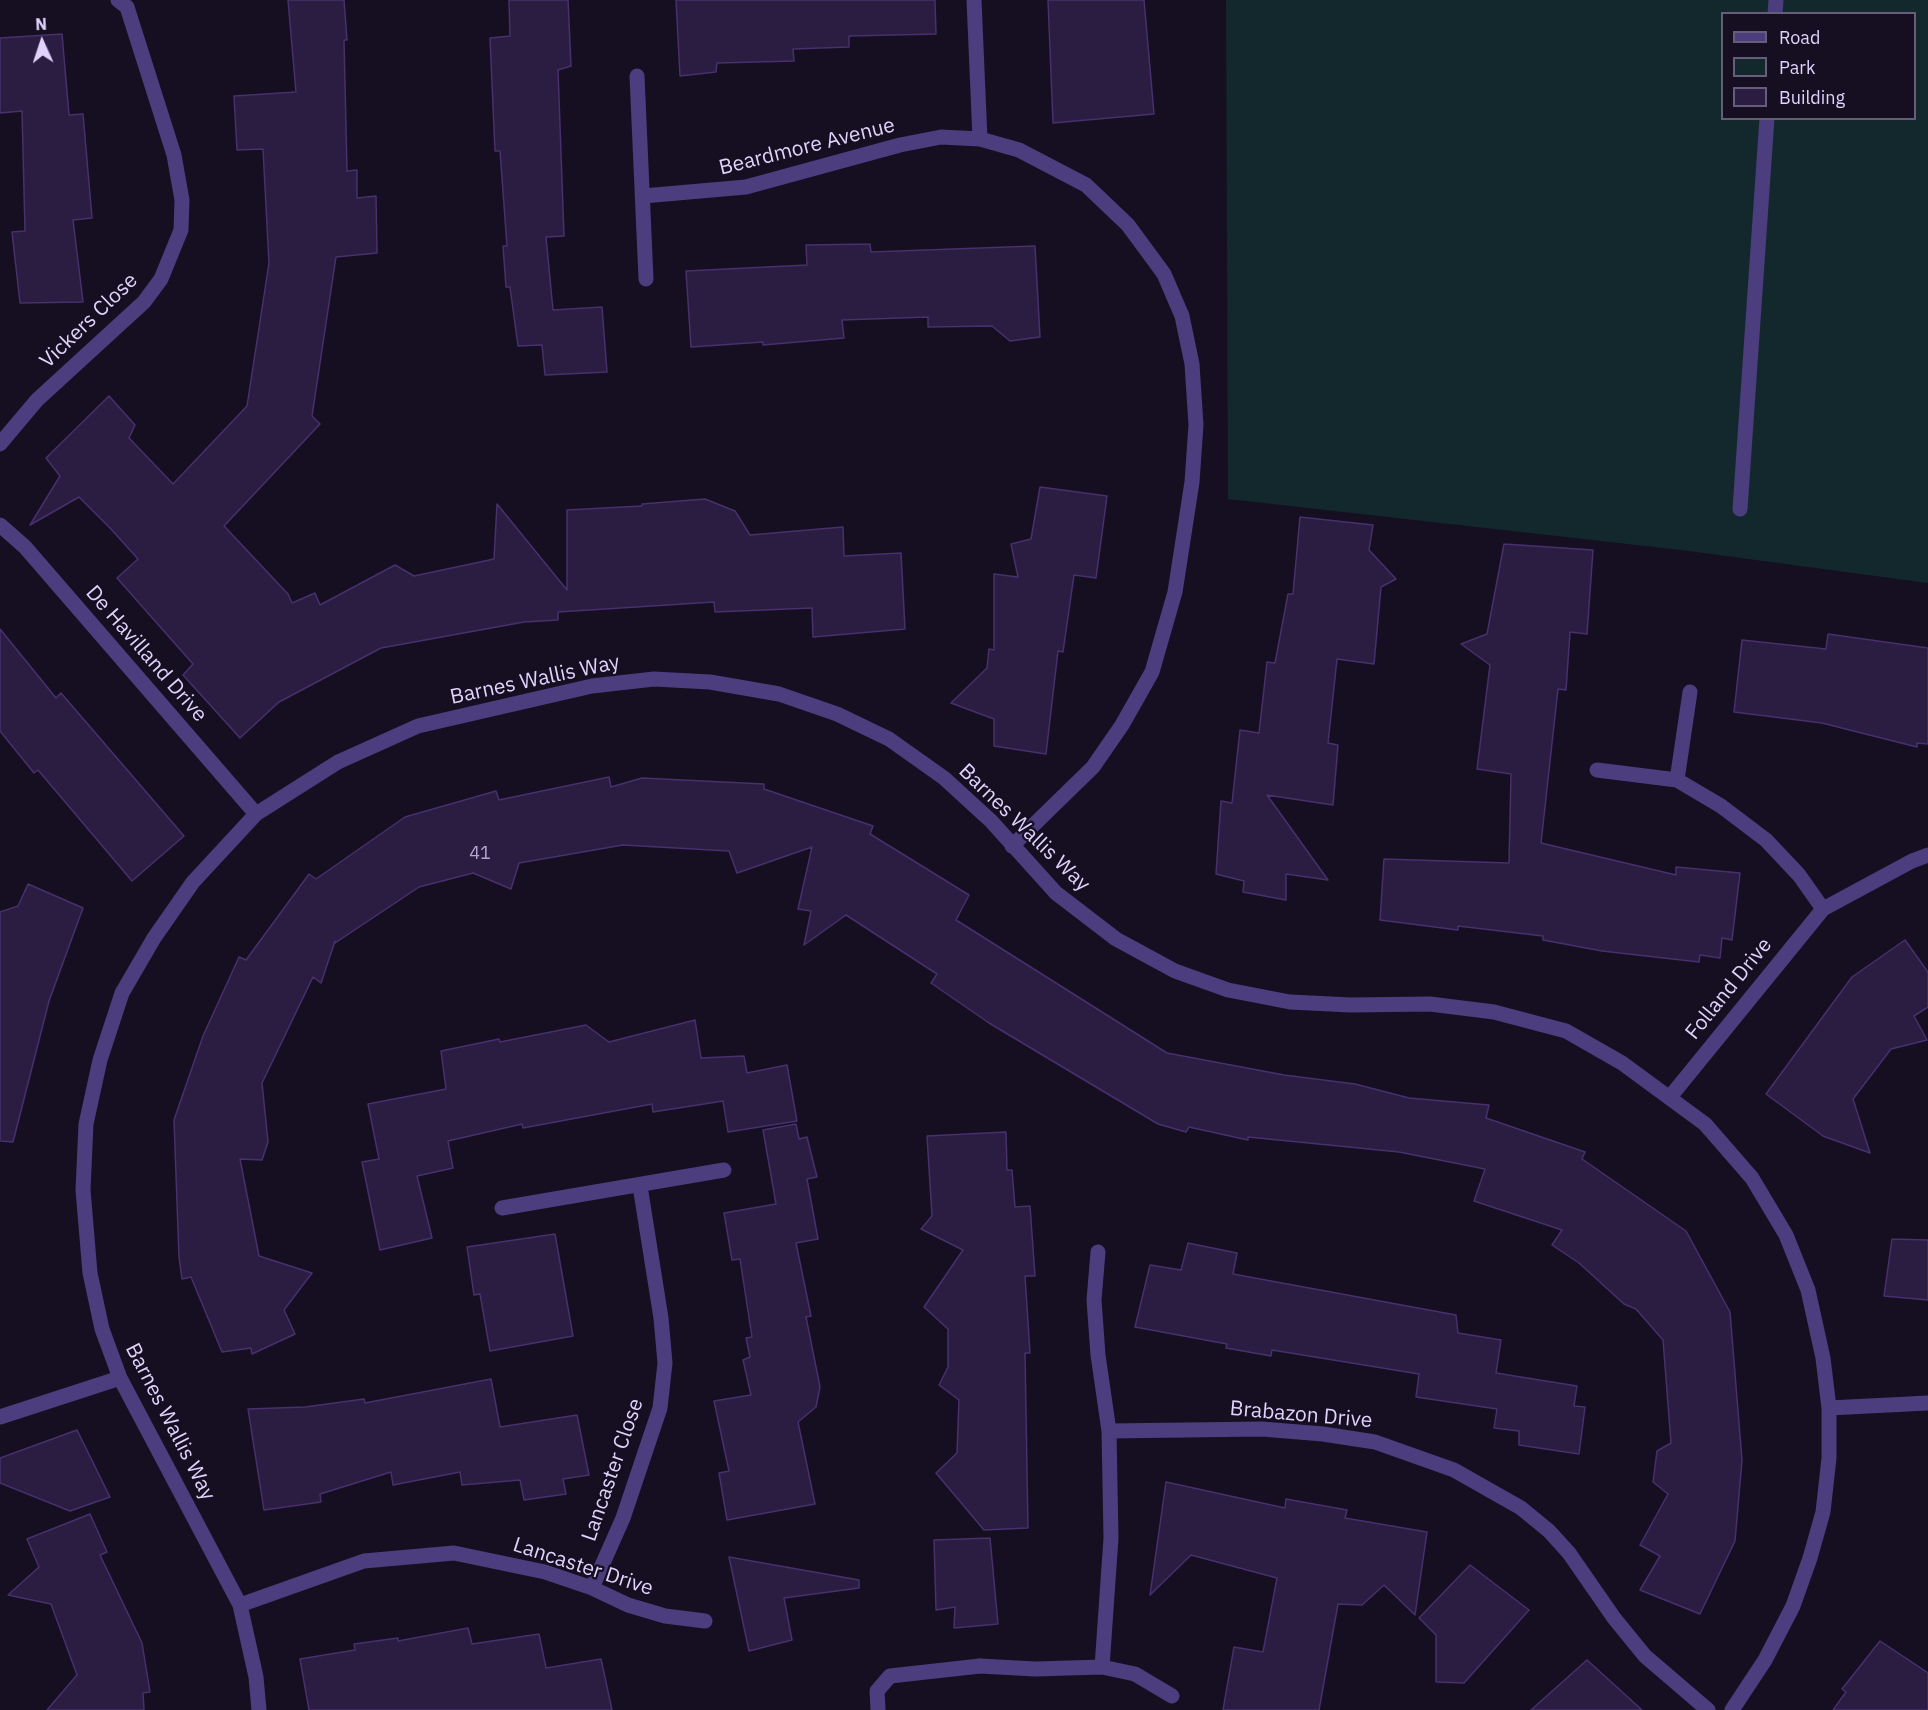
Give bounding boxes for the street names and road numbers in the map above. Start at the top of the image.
street label: Beardmore Avenue [716,113,898,181]
street label: Vickers Close [35,268,143,374]
street label: De Havilland Drive [80,581,212,727]
street label: Barnes Wallis Way [448,650,622,710]
street label: Barnes Wallis Way [953,759,1095,897]
street label: Folland Drive [1680,933,1778,1045]
street label: Barnes Wallis Way [120,1339,220,1505]
street label: Lancaster Close [577,1395,649,1545]
street label: Brabazon Drive [1229,1396,1373,1434]
street label: Lancaster Drive [510,1533,656,1601]

